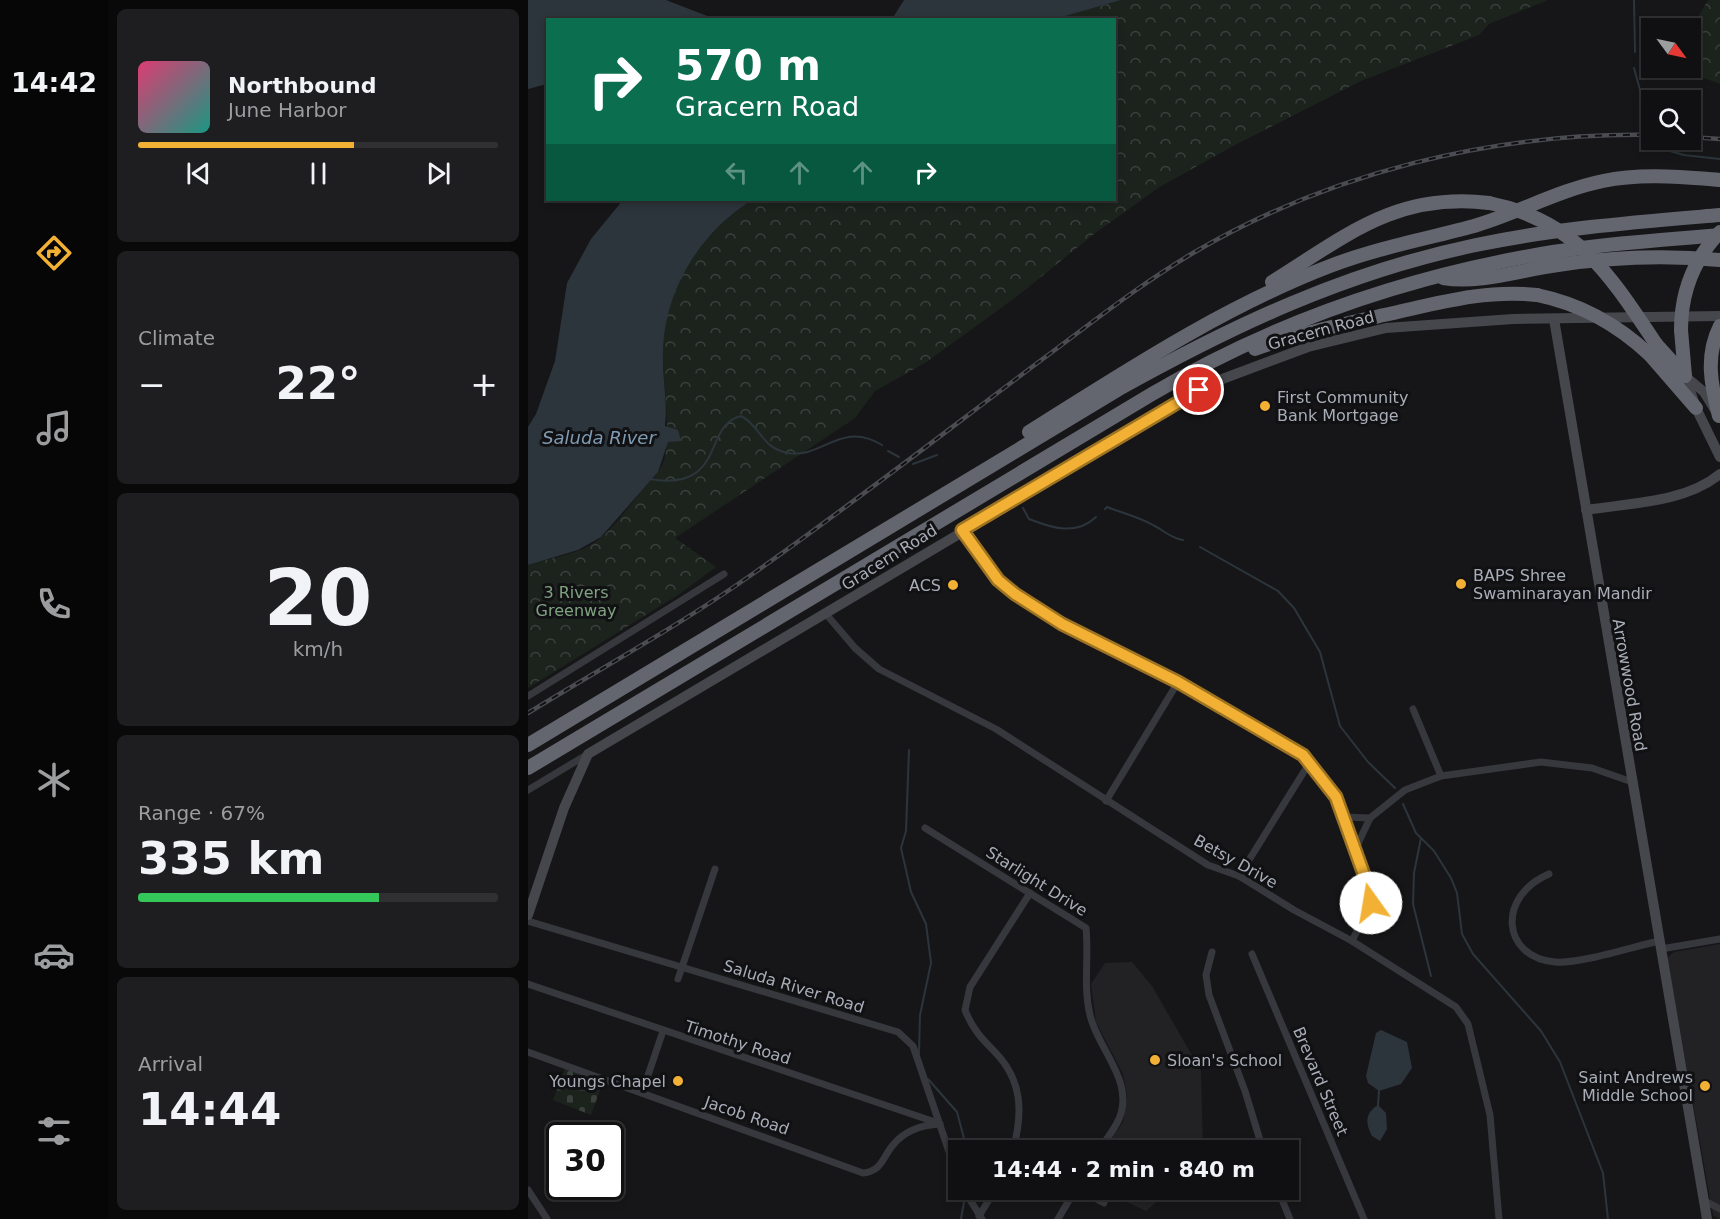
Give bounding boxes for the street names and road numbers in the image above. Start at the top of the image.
street label: Gracern Road [1266,307,1376,354]
street label: Gracern Road [838,520,941,594]
street label: Arrowwood Road [1608,617,1651,753]
street label: Betsy Drive [1191,831,1281,892]
street label: Starlight Drive [983,843,1091,920]
street label: Saluda River Road [721,956,867,1017]
street label: Timothy Road [682,1016,793,1069]
street label: Brevard Street [1289,1024,1352,1139]
street label: Jacob Road [701,1092,792,1139]

